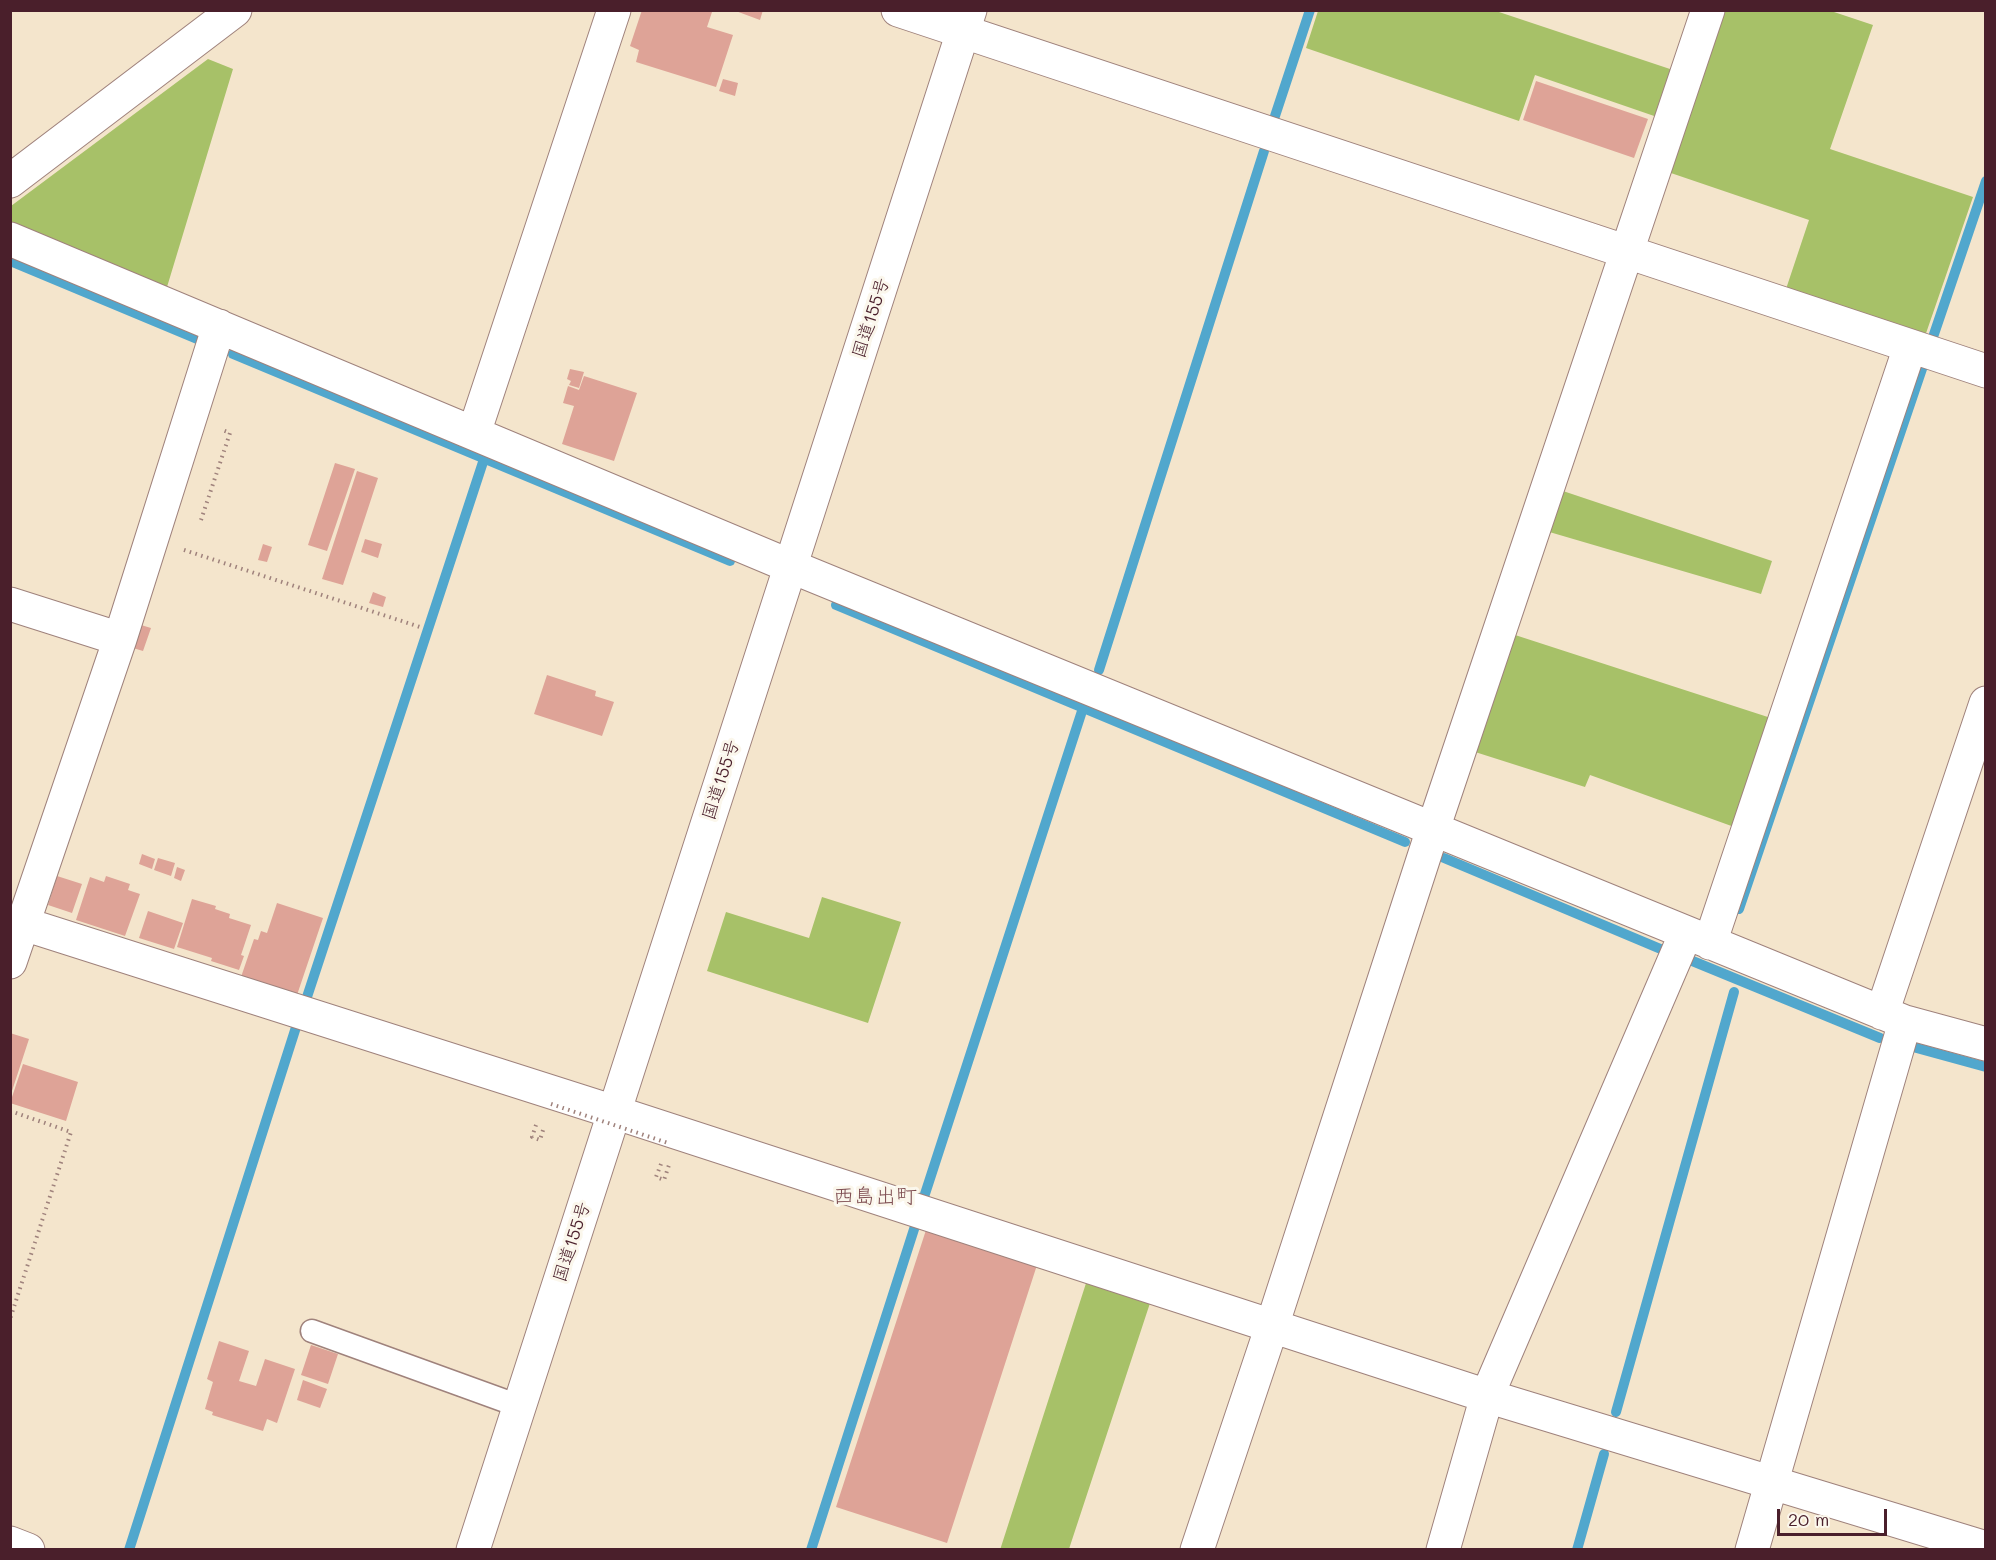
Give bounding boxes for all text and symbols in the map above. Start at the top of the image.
street label: 国道155号 [848,275,894,361]
street label: 国道155号 [698,737,744,823]
district label: 西島出町 [833,1184,917,1210]
street label: 国道155号 [549,1199,595,1285]
scale bar [1780,1497,1890,1535]
text: 20 m [1788,1507,1829,1531]

